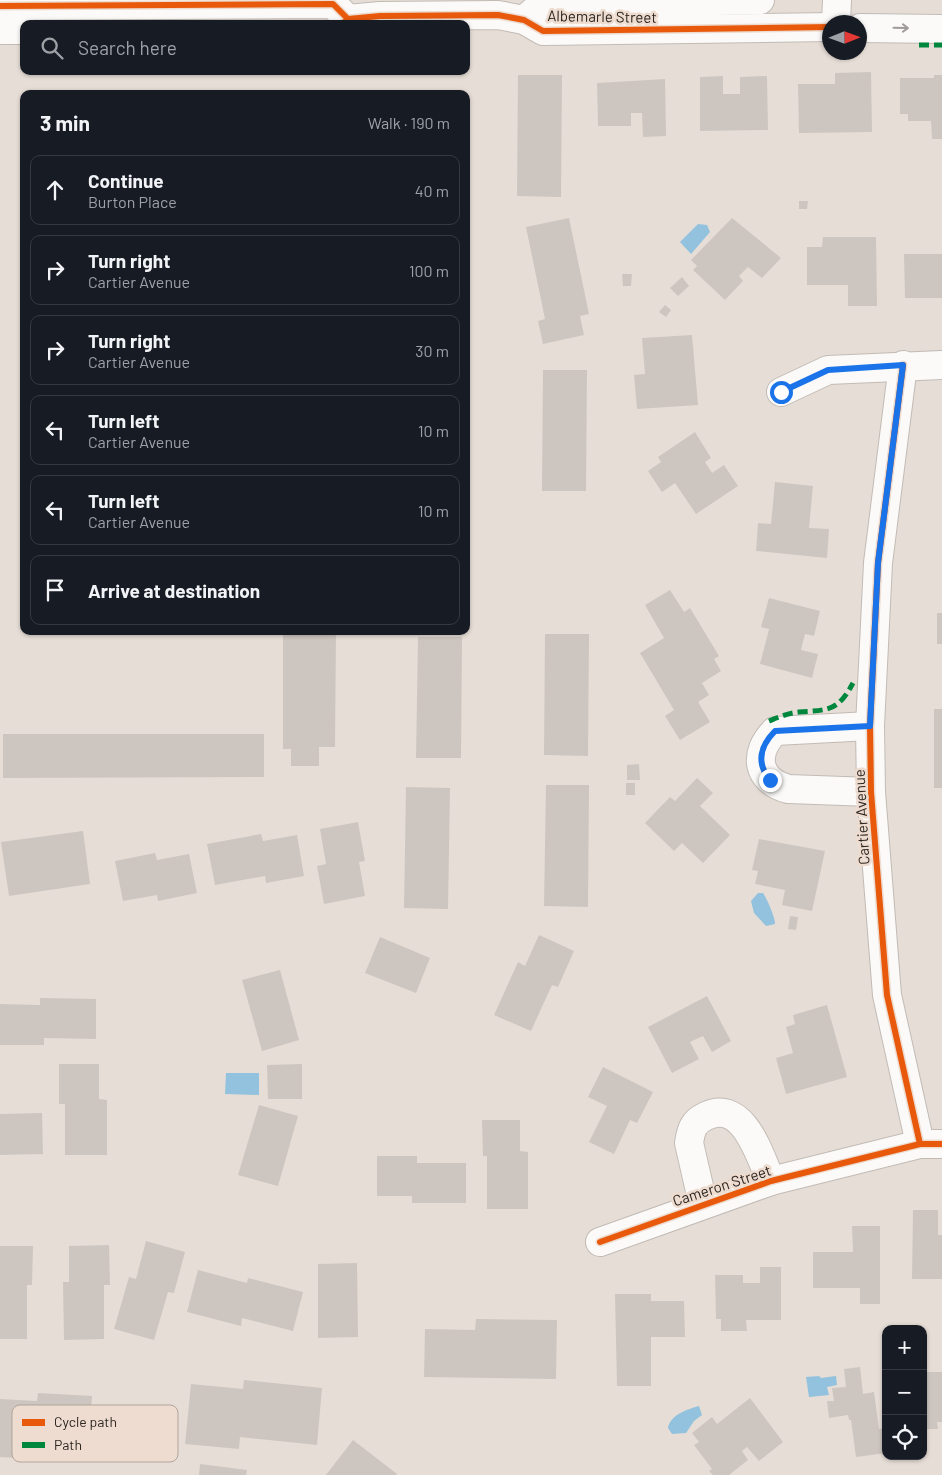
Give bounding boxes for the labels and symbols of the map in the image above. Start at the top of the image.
street label: Albemarle Street [547,6,657,26]
north arrow [822,15,867,60]
one-way arrow [892,23,909,33]
route start [770,381,793,404]
route end [759,769,782,792]
street label: Cartier Avenue [850,769,872,865]
street label: Cameron Street [670,1161,773,1209]
legend [12,1405,178,1462]
text: Cycle path [54,1413,117,1430]
text: Path [54,1436,82,1453]

